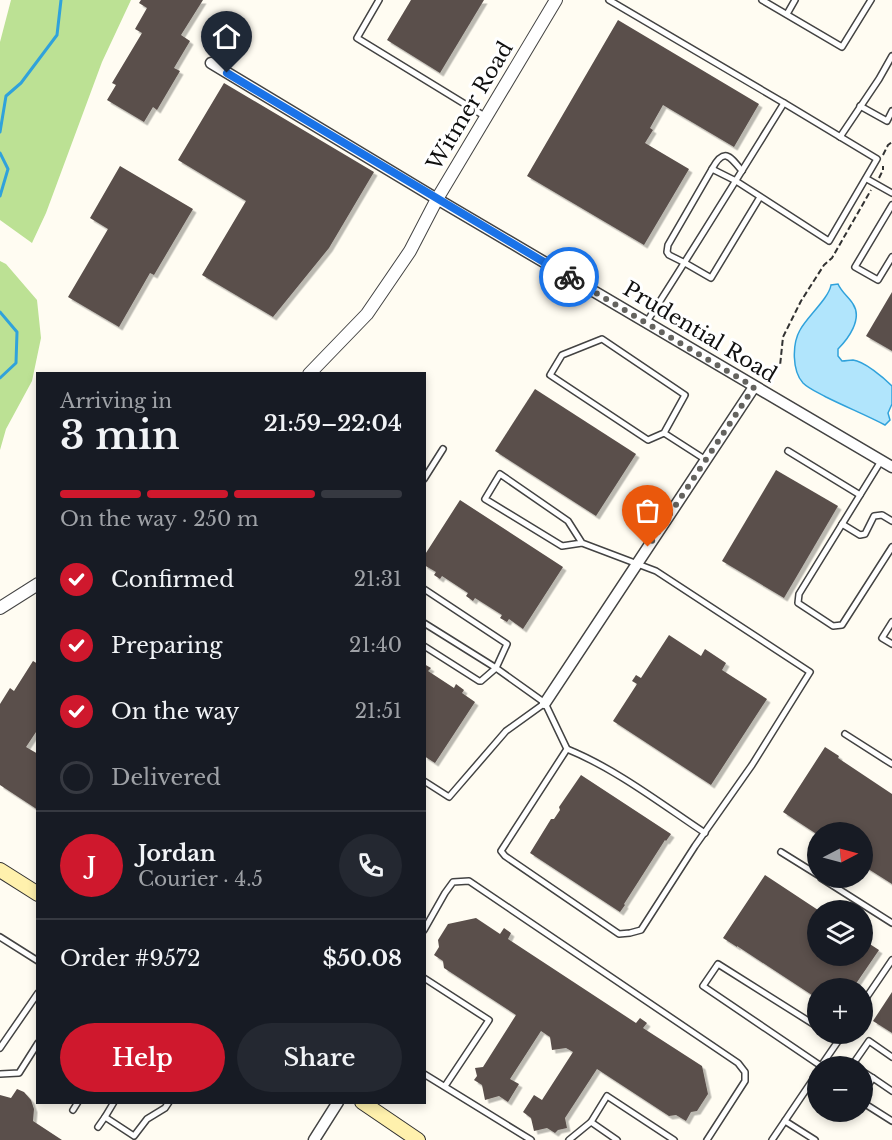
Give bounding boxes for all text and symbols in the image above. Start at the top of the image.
pin [201,11,252,73]
icon: home [210,20,243,53]
street label: Witmer Road [421,37,519,176]
courier [539,247,599,307]
icon: bike [553,261,586,294]
street label: Prudential Road [618,276,782,388]
text: Arriving in [60,389,172,413]
text: 21:59–22:04 [264,410,402,437]
text: 3 min [60,411,180,460]
pin [622,485,673,547]
icon: bag [631,494,664,527]
text: On the way · 250 m [60,507,258,531]
icon: check [60,563,93,596]
text: Confirmed [111,566,234,593]
text: 21:31 [354,567,402,591]
icon: check [60,629,93,662]
text: Preparing [111,632,222,659]
text: 21:40 [349,633,402,657]
icon: check [60,695,93,728]
text: On the way [111,698,239,725]
text: 21:51 [355,699,402,723]
text: Delivered [111,764,221,791]
north arrow [807,822,873,888]
map controls [807,822,873,1122]
button: phone [339,834,402,897]
text: Jordan [138,840,216,867]
text: J [87,852,96,879]
text: Courier · 4.5 [138,867,263,891]
button: layers [807,900,873,966]
text: Order #9572 [60,945,201,972]
text: $50.08 [323,945,402,972]
button: + [807,978,873,1044]
button: Help [60,1023,225,1092]
button: Share [237,1023,402,1092]
button: − [807,1056,873,1122]

